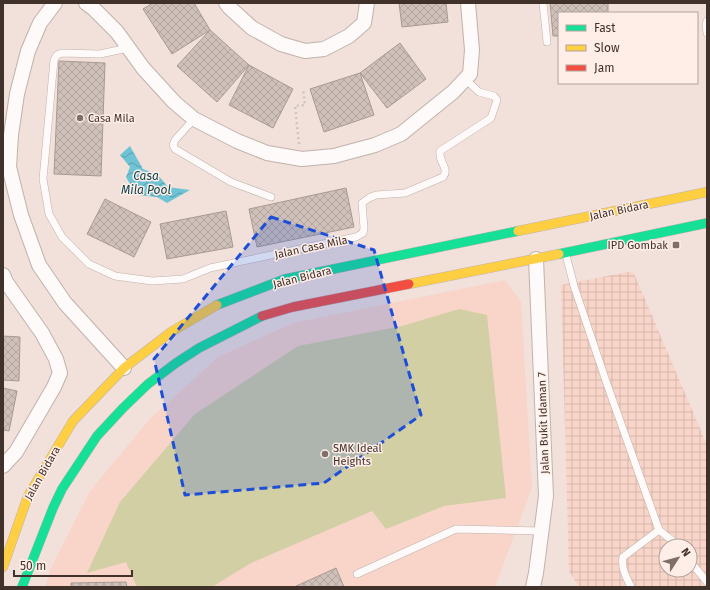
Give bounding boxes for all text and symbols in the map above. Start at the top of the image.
legend [558,12,698,84]
text: Fast [594,21,616,35]
text: Slow [594,41,620,55]
text: Jam [594,61,614,75]
place label: Casa Mila [88,112,135,125]
marker: Casa Mila [75,113,85,123]
water label: Casa Mila Pool [121,169,171,197]
street label: Jalan Bidara [588,198,650,223]
street label: Jalan Casa Mila [273,233,349,262]
place label: IPD Gombak [608,239,668,252]
marker: IPD Gombak [671,240,681,250]
street label: Jalan Bidara [271,264,333,291]
street label: Jalan Bukit Idaman 7 [535,372,552,474]
place label: SMK Ideal Heights [333,442,382,468]
street label: Jalan Bidara [22,444,63,502]
marker: SMK Ideal Heights [320,449,330,459]
north arrow [658,538,698,578]
text: N [678,546,693,559]
scale bar [14,552,132,578]
text: 50 m [20,559,46,573]

